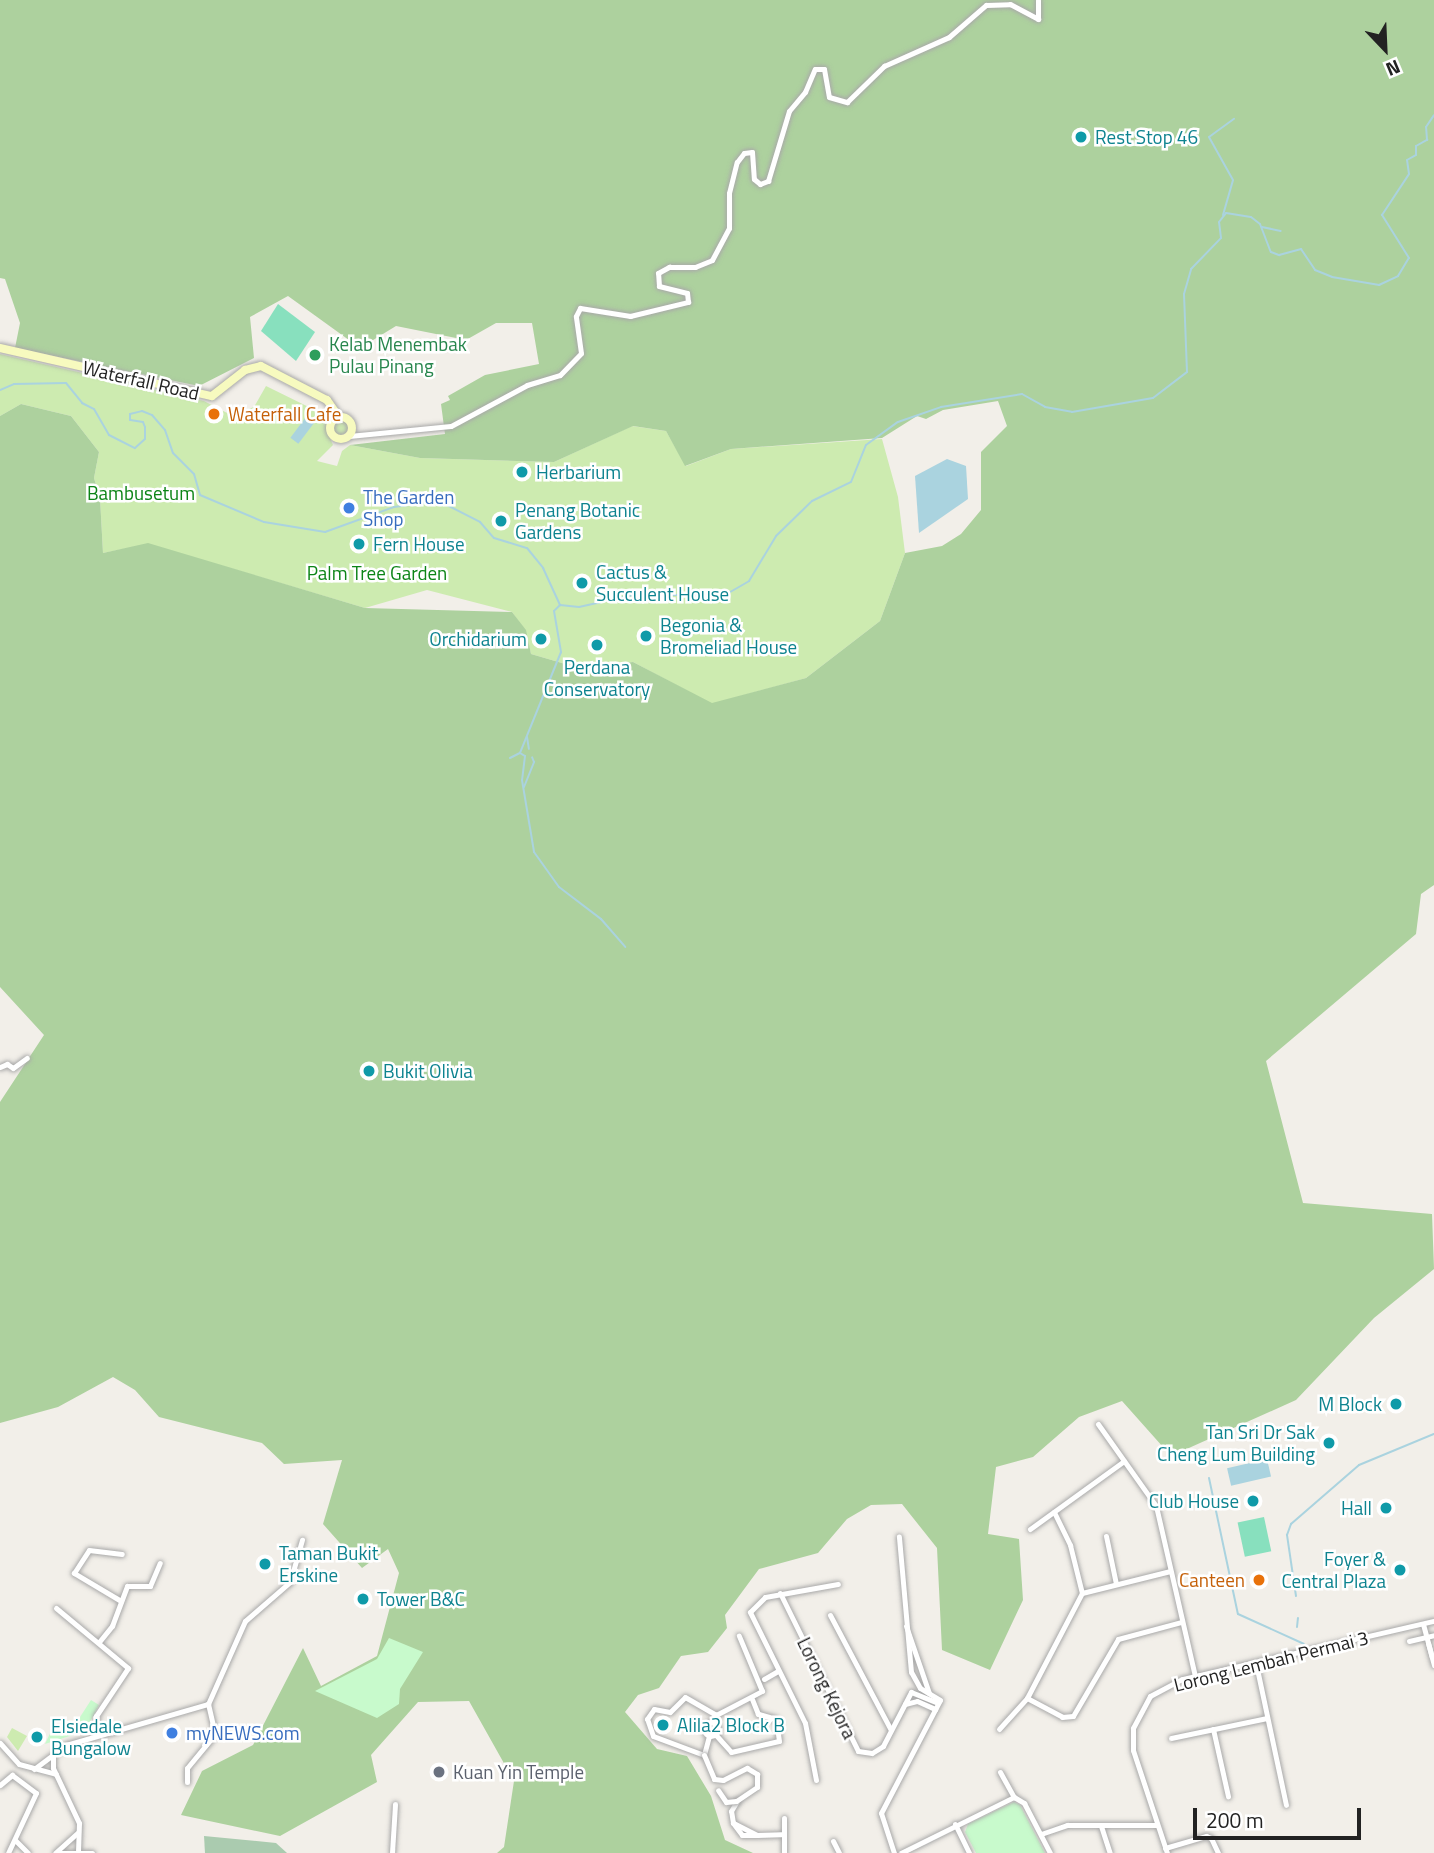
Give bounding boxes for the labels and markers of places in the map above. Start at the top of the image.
place label: Rest Stop 46 [1095,126,1198,148]
marker: Rest Stop 46 [1073,129,1089,145]
place label: Kelab Menembak Pulau Pinang [329,333,467,377]
marker: Kelab Menembak Pulau Pinang [307,347,323,363]
place label: Waterfall Cafe [228,403,341,425]
marker: Waterfall Cafe [206,406,222,422]
place label: Herbarium [536,461,621,483]
marker: Herbarium [514,464,530,480]
place label: The Garden Shop [363,486,454,530]
place label: Penang Botanic Gardens [515,499,640,543]
marker: The Garden Shop [341,500,357,516]
marker: Penang Botanic Gardens [493,513,509,529]
place label: Fern House [373,533,464,555]
marker: Fern House [351,536,367,552]
place label: Cactus & Succulent House [596,561,729,605]
marker: Cactus & Succulent House [574,575,590,591]
place label: Begonia & Bromeliad House [660,614,797,658]
place label: Orchidarium [429,628,527,650]
marker: Begonia & Bromeliad House [638,628,654,644]
marker: Orchidarium [533,631,549,647]
marker: Perdana Conservatory [589,637,605,653]
place label: Perdana Conservatory [544,656,650,700]
place label: Bukit Olivia [383,1060,473,1082]
marker: Bukit Olivia [361,1063,377,1079]
place label: M Block [1318,1393,1382,1415]
marker: M Block [1388,1396,1404,1412]
place label: Tan Sri Dr Sak Cheng Lum Building [1157,1421,1315,1465]
marker: Tan Sri Dr Sak Cheng Lum Building [1321,1435,1337,1451]
place label: Club House [1149,1490,1239,1512]
marker: Club House [1245,1493,1261,1509]
place label: Hall [1341,1497,1372,1519]
marker: Hall [1378,1500,1394,1516]
place label: Taman Bukit Erskine [279,1542,378,1586]
place label: Foyer & Central Plaza [1281,1548,1386,1592]
marker: Taman Bukit Erskine [257,1556,273,1572]
marker: Foyer & Central Plaza [1392,1562,1408,1578]
place label: Canteen [1179,1569,1245,1591]
marker: Canteen [1251,1572,1267,1588]
place label: Tower B&C [377,1588,465,1610]
marker: Tower B&C [355,1591,371,1607]
place label: Alila2 Block B [677,1714,785,1736]
place label: Elsiedale Bungalow [51,1715,131,1759]
marker: Alila2 Block B [655,1717,671,1733]
place label: myNEWS.com [186,1722,300,1744]
marker: myNEWS.com [164,1725,180,1741]
marker: Elsiedale Bungalow [29,1729,45,1745]
place label: Kuan Yin Temple [453,1761,584,1783]
marker: Kuan Yin Temple [431,1764,447,1780]

